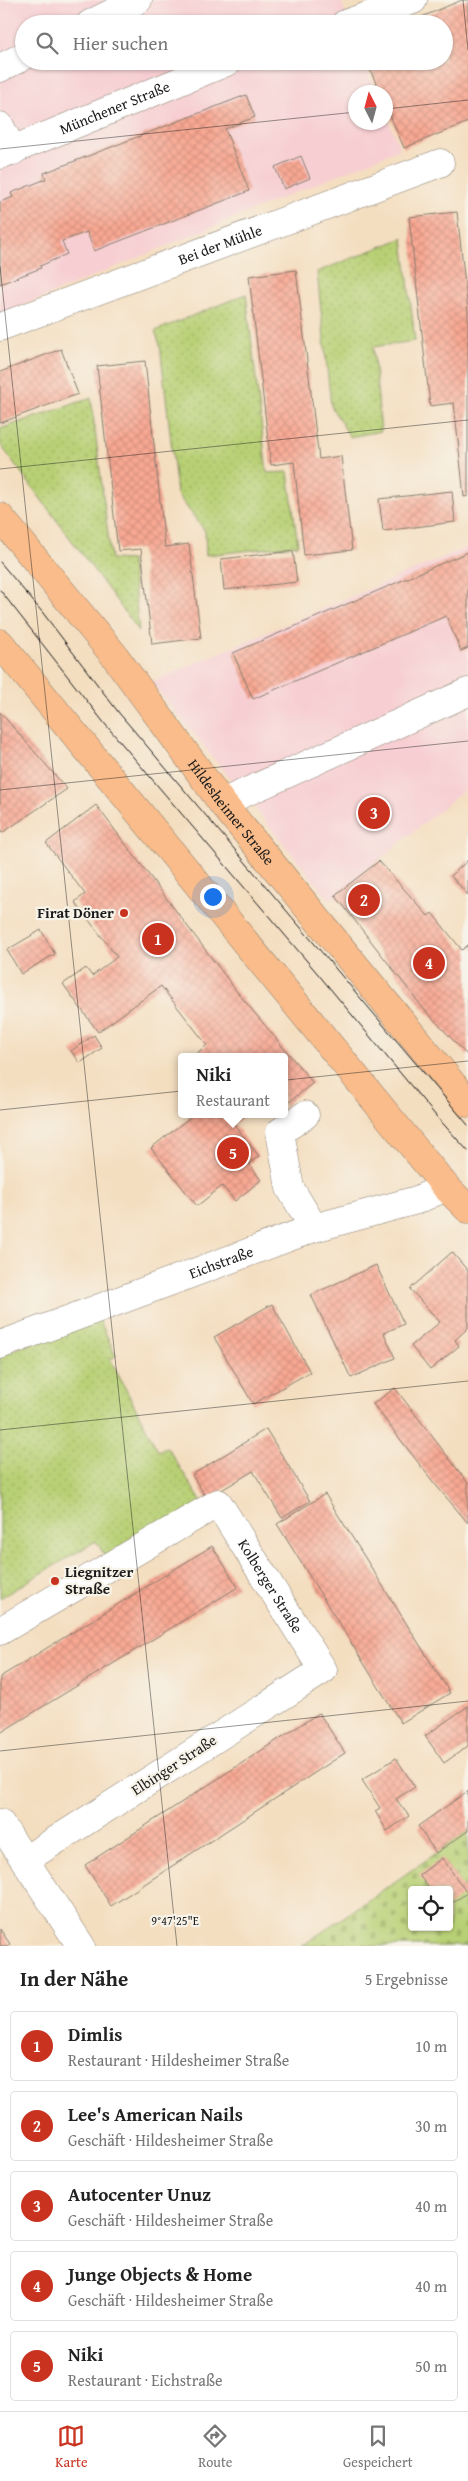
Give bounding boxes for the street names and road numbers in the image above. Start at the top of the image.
street label: Münchener Straße [56,75,173,139]
street label: Bei der Mühle [175,219,265,270]
street label: Hildesheimer Straße [183,755,280,869]
street label: Eichstraße [186,1241,256,1284]
street label: Kolberger Straße [233,1535,308,1637]
street label: Elbinger Straße [127,1729,220,1800]

